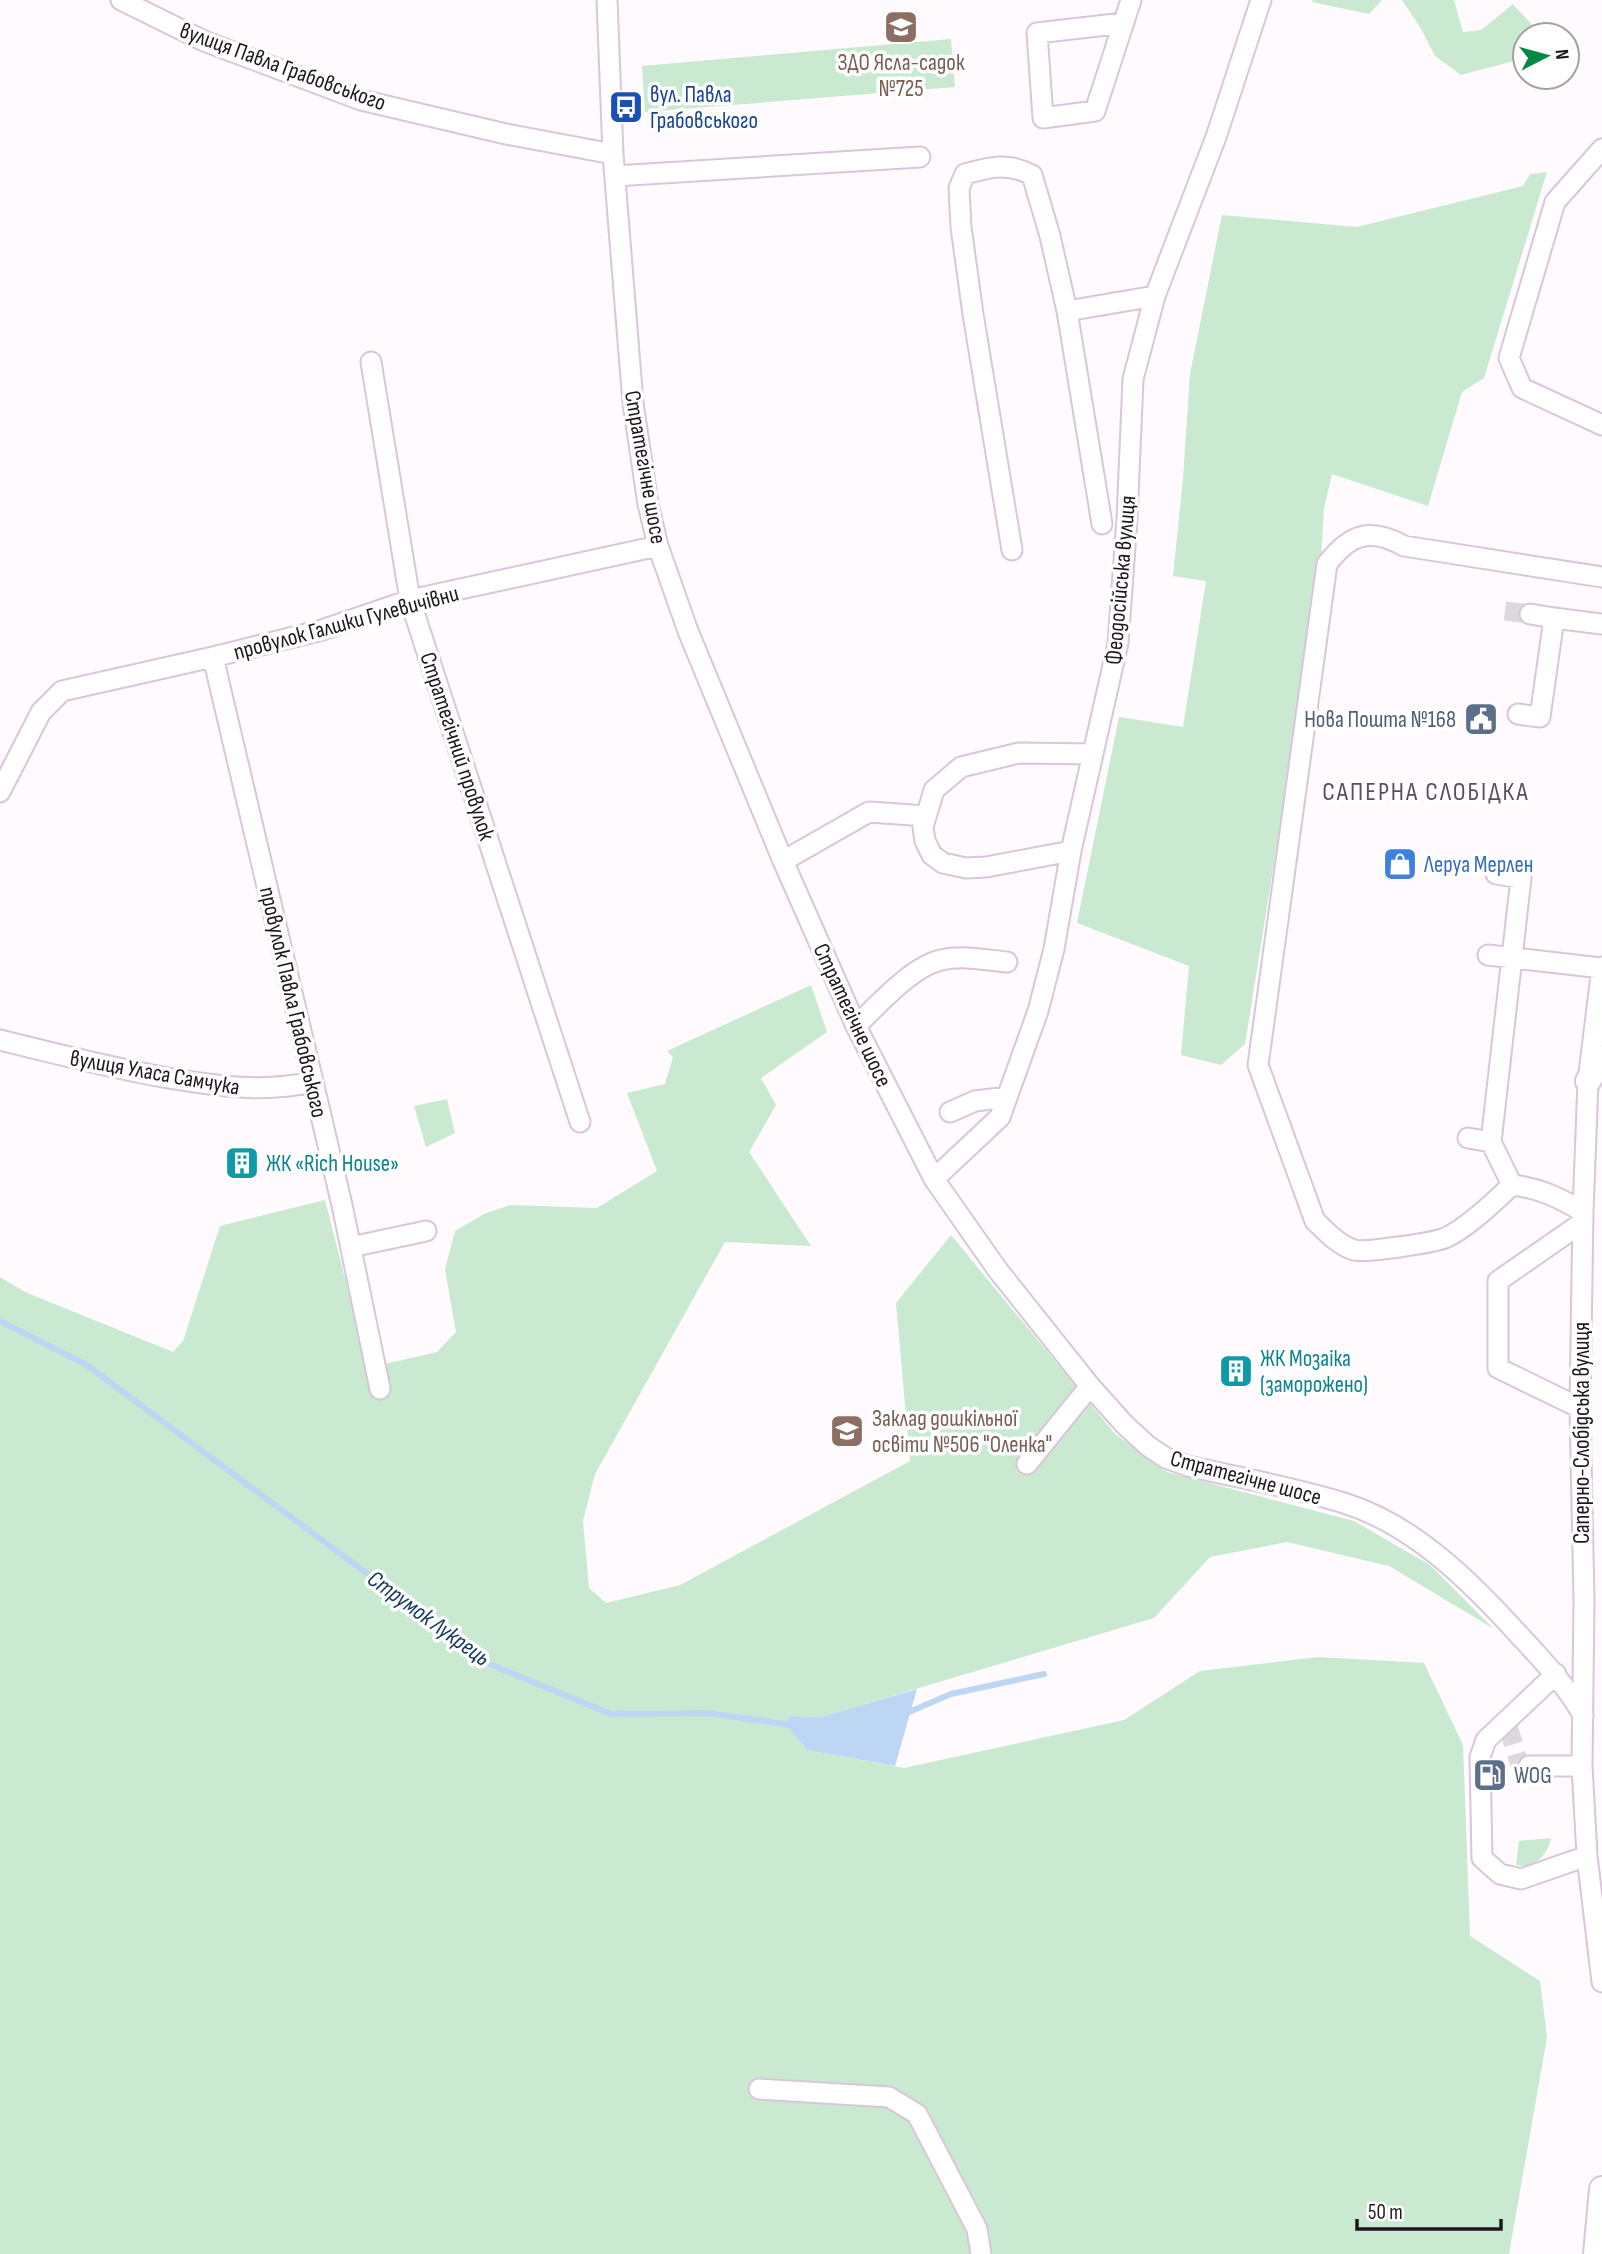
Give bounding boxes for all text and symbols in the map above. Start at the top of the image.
school or university icon: ЗДО Ясла-садок №725 [882,8,920,46]
street label: вулиця Павла Грабовського [176,17,390,117]
north arrow [1511,21,1581,91]
text: N [1549,48,1573,61]
place label: ЗДО Ясла-садок №725 [837,49,965,103]
place label: вул. Павла Грабовського [650,81,758,135]
bus stop icon: вул. Павла Грабовського [607,88,645,126]
street label: Стратегічне шосе [618,388,672,546]
street label: Феодосійська вулиця [1100,494,1142,666]
street label: провулок Галшки Гулевичівни [231,579,462,667]
street label: Стратегічний провулок [413,649,501,844]
public building icon: Нова Пошта №168 [1462,700,1500,738]
place label: Нова Пошта №168 [1304,706,1456,734]
district label: САПЕРНА СЛОБІДКА [1322,777,1530,808]
shop icon: Леруа Мерлен [1381,845,1419,883]
place label: Леруа Мерлен [1423,851,1533,879]
street label: провулок Павла Грабовського [253,884,333,1120]
street label: Стратегічне шосе [807,939,898,1092]
street label: вулиця Уласа Самчука [68,1044,242,1102]
building icon: ЖК «Rich House» [223,1144,261,1182]
place label: ЖК «Rich House» [266,1150,399,1178]
street label: Саперно-Слобідська вулиця [1568,1322,1596,1544]
place label: ЖК Мозаіка (заморожено) [1260,1345,1368,1399]
building icon: ЖК Мозаіка (заморожено) [1217,1352,1255,1390]
place label: Заклад дошкільної освіти №506 "Оленка" [872,1405,1052,1459]
school or university icon: Заклад дошкільної освіти №506 "Оленка" [828,1412,866,1450]
street label: Стратегічне шосе [1167,1444,1324,1512]
water label: Струмок Лукрець [362,1564,496,1673]
fuel station icon: WOG [1471,1756,1509,1794]
place label: WOG [1514,1762,1552,1790]
scale bar [1357,2188,1500,2232]
text: 50 m [1368,2200,1403,2225]

